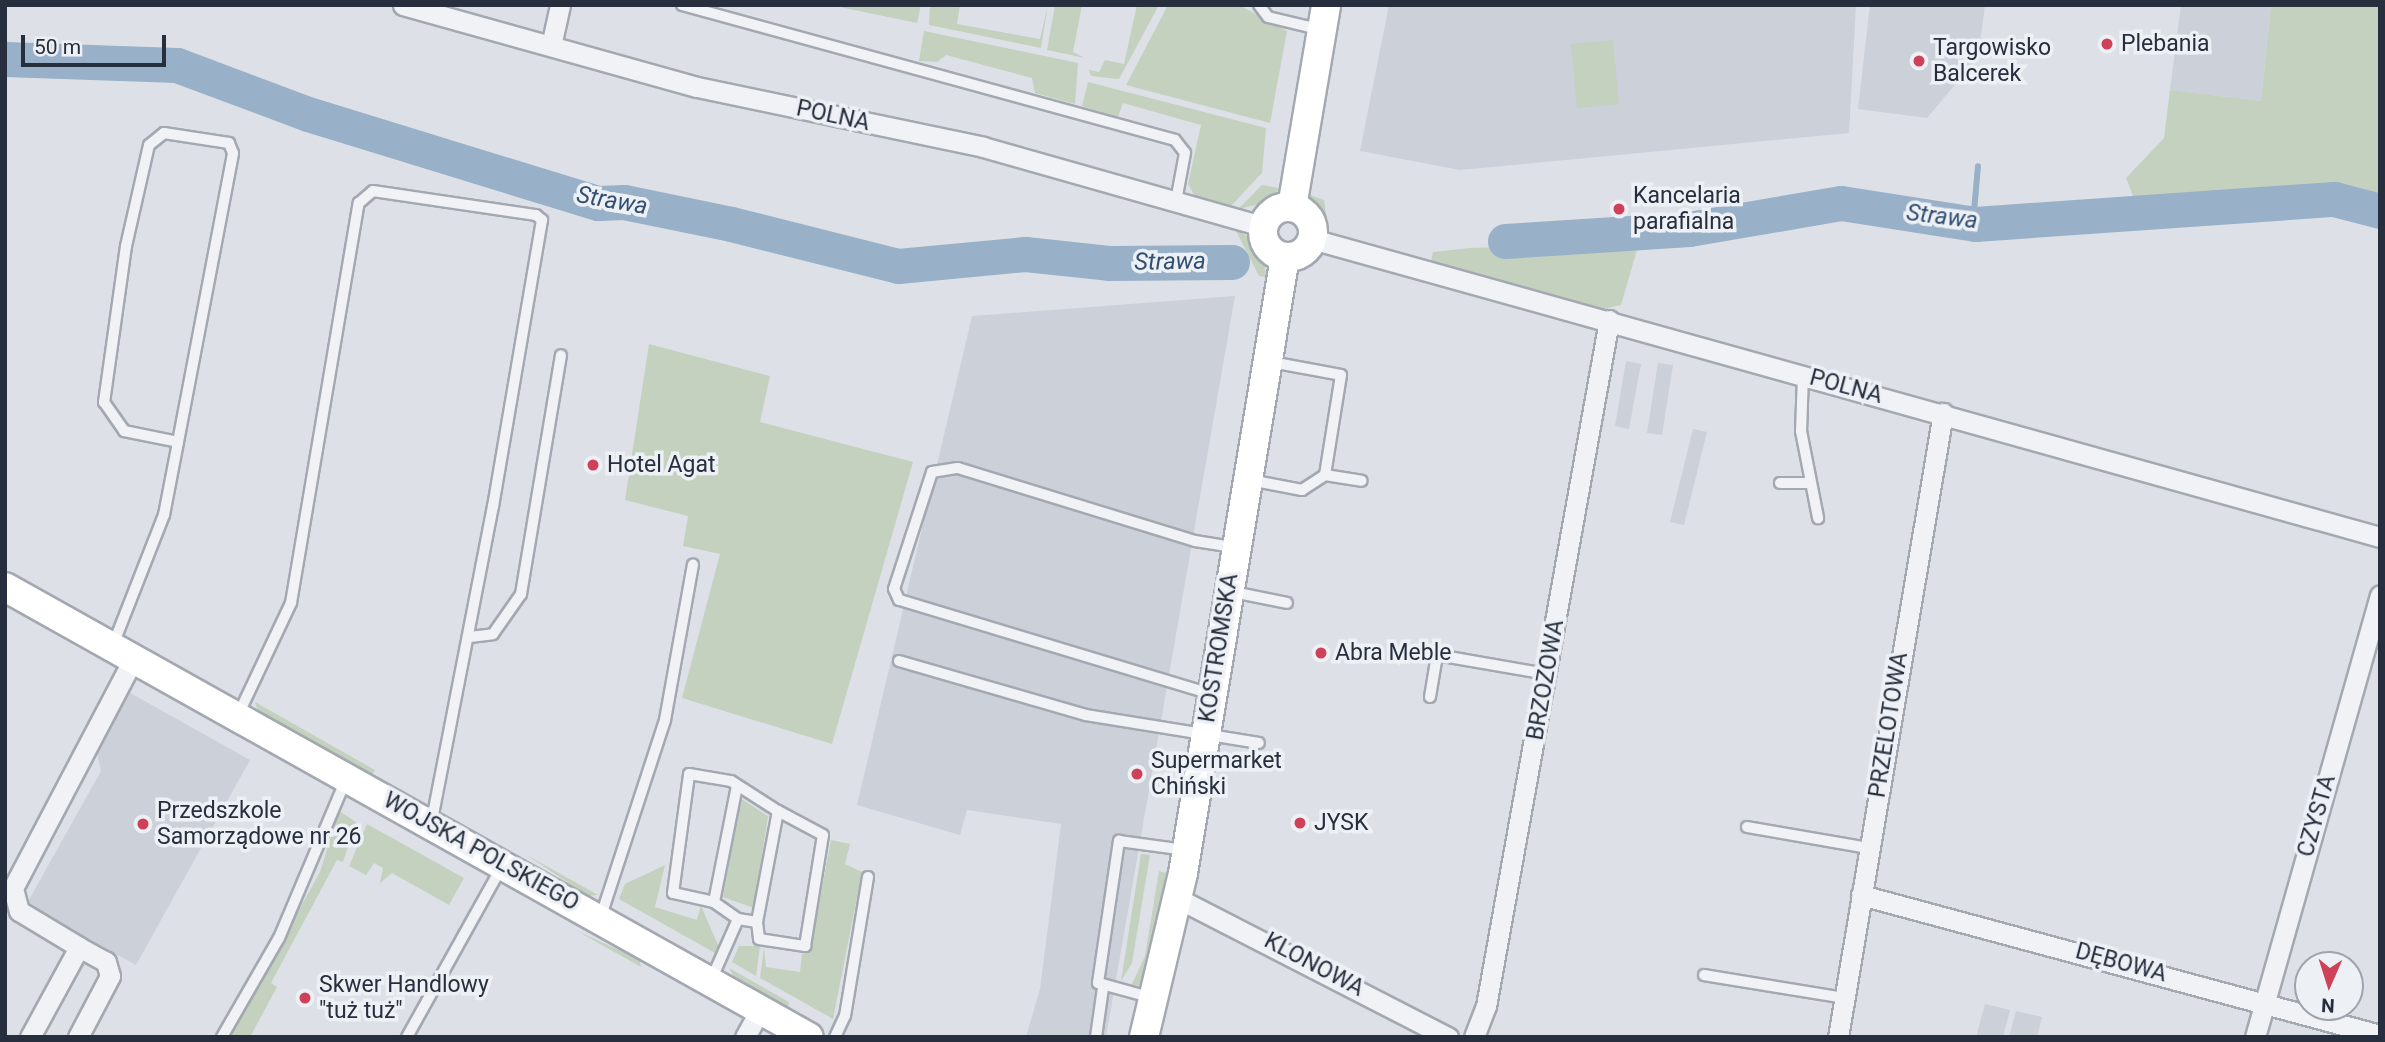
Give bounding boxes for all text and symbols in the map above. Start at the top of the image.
scale bar [24,21,170,65]
place label: Plebania [2121,30,2210,58]
place label: Targowisko Balcerek [1933,34,2051,88]
text: 50 m [34,35,81,59]
marker: Plebania [2099,36,2115,52]
marker: Targowisko Balcerek [1911,53,1927,69]
street label: POLNA [794,95,872,137]
water label: Strawa [574,181,650,221]
place label: Kancelaria parafialna [1633,182,1741,236]
water label: Strawa [1905,198,1979,236]
marker: Kancelaria parafialna [1611,201,1627,217]
water label: Strawa [1134,247,1206,277]
street label: POLNA [1807,364,1885,410]
place label: Hotel Agat [607,451,715,479]
marker: Hotel Agat [585,457,601,473]
street label: KOSTROMSKA [1194,572,1244,724]
street label: BRZOZOWA [1522,618,1570,742]
place label: Abra Meble [1335,639,1451,667]
marker: Abra Meble [1313,645,1329,661]
street label: PRZELOTOWA [1864,650,1914,800]
place label: Supermarket Chiński [1151,747,1282,801]
marker: Supermarket Chiński [1129,766,1145,782]
street label: CZYSTA [2292,772,2342,860]
street label: WOJSKA POLSKIEGO [378,787,584,917]
place label: Przedszkole Samorządowe nr 26 [157,797,361,851]
place label: JYSK [1314,809,1368,837]
marker: JYSK [1292,815,1308,831]
marker: Przedszkole Samorządowe nr 26 [135,816,151,832]
street label: KLONOWA [1259,927,1369,1003]
street label: DĘBOWA [2072,938,2170,988]
north arrow [2294,951,2364,1021]
place label: Skwer Handlowy "tuż tuż" [319,971,489,1025]
marker: Skwer Handlowy "tuż tuż" [297,990,313,1006]
text: N [2321,994,2335,1017]

